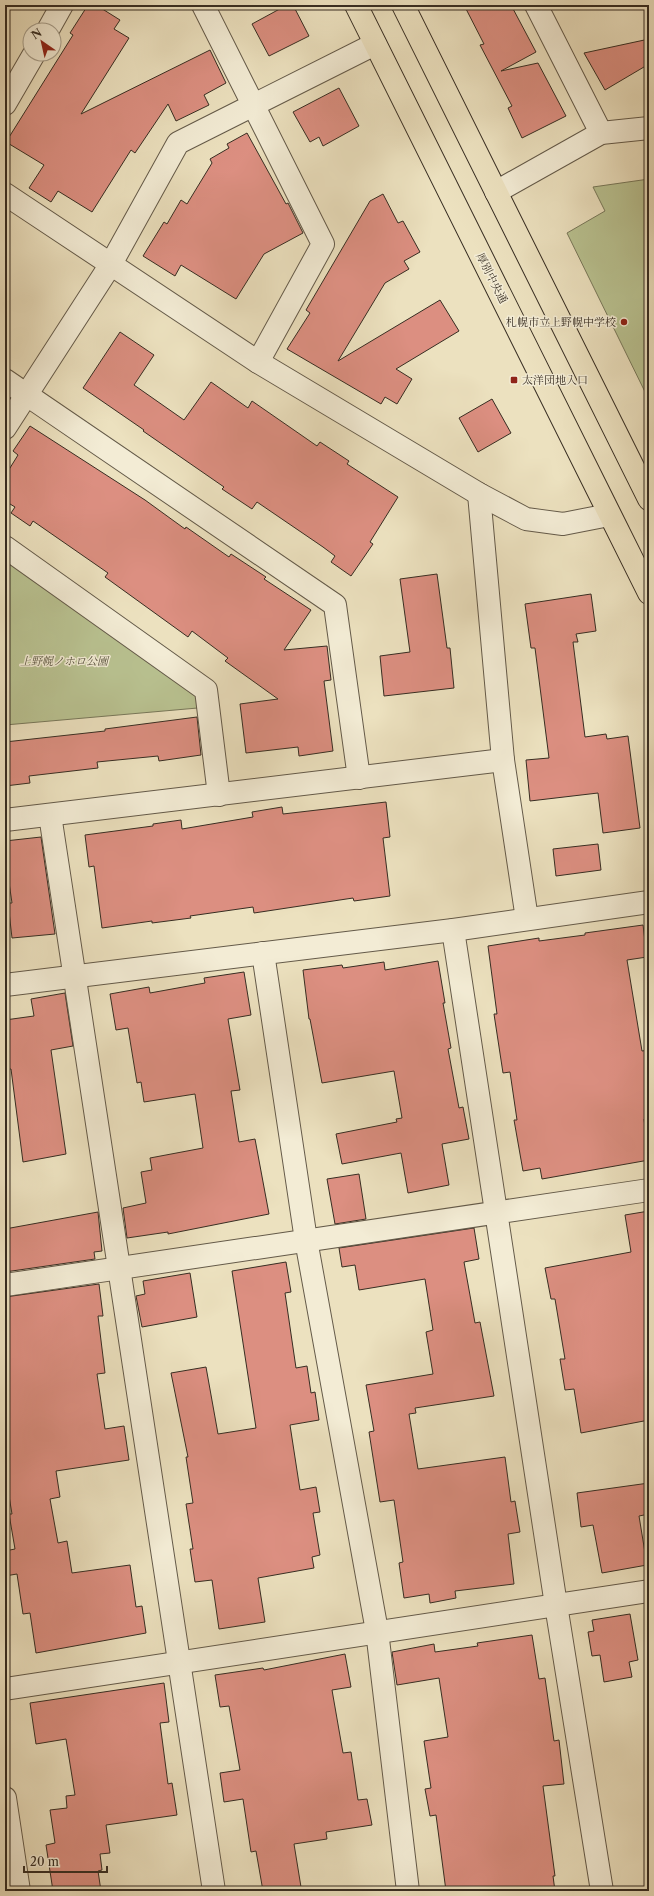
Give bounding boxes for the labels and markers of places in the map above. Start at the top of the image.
place label: 札幌市立上野幌中学校 [506,315,616,329]
marker: 札幌市立上野幌中学校 [619,317,629,327]
place label: 太洋団地入口 [522,373,588,387]
marker: 太洋団地入口 [509,375,519,385]

